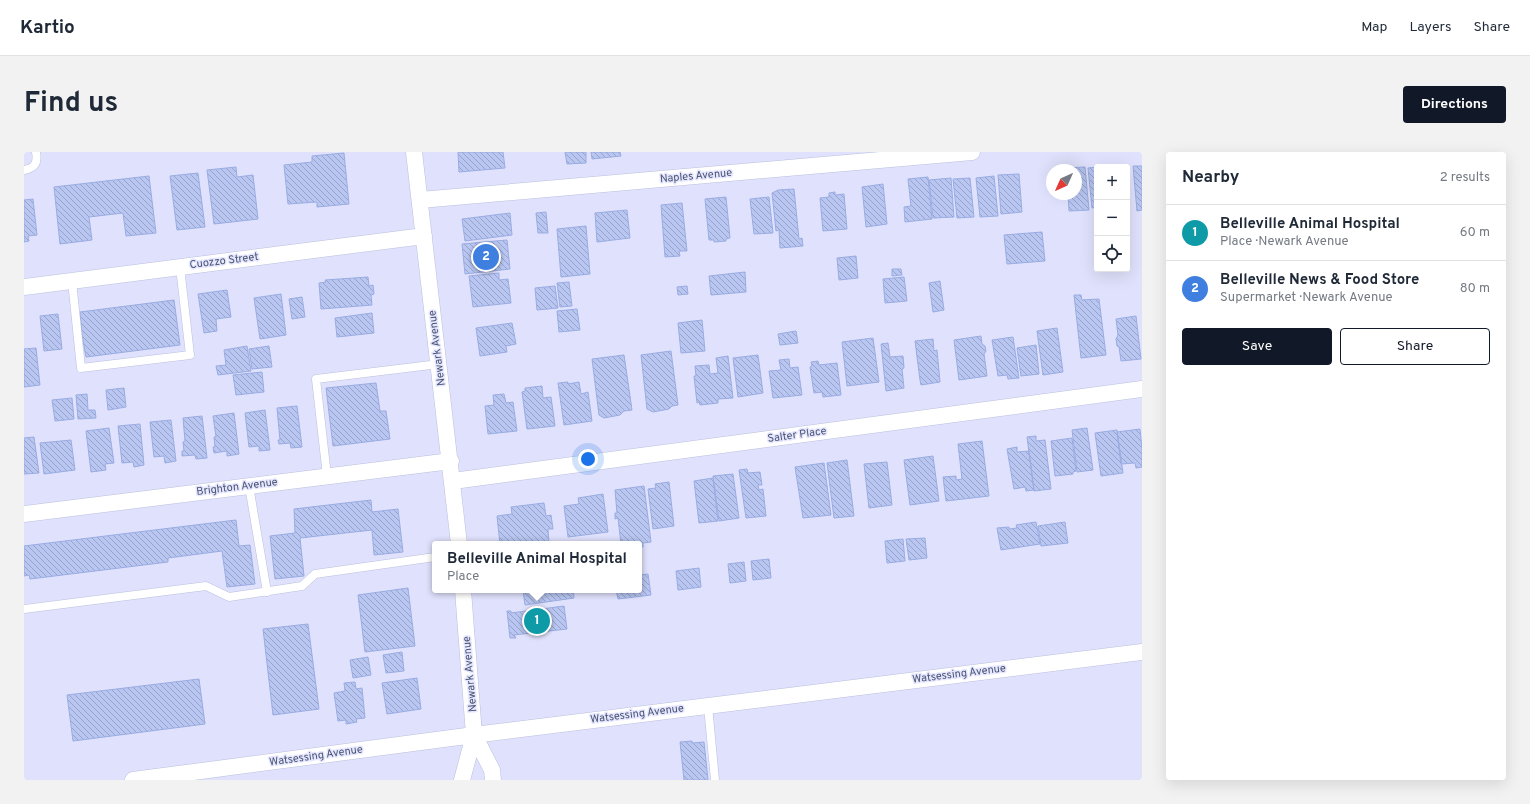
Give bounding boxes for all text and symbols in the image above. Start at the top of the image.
text: Kartio [20,16,75,40]
text: Map [1361,19,1387,36]
text: Layers [1409,19,1451,36]
text: Share [1473,19,1510,36]
text: Find us [24,86,118,122]
button: Directions [1403,86,1506,123]
north arrow [1046,164,1082,200]
map controls [1094,164,1130,272]
button: + [1094,164,1130,200]
street label: Naples Avenue [659,166,733,186]
text: Nearby [1182,167,1239,189]
text: 2 results [1440,170,1490,186]
button: − [1094,200,1130,236]
text: Belleville Animal Hospital [1220,215,1400,234]
text: 1 [1192,225,1198,241]
text: 60 m [1460,225,1490,241]
text: Place · Newark Avenue [1220,234,1349,250]
button: locate [1094,236,1130,272]
pin: 2 [473,242,499,272]
street label: Cuozzo Street [189,250,259,272]
text: Belleville News & Food Store [1220,271,1419,290]
text: 2 [1191,281,1199,297]
text: 80 m [1460,281,1490,297]
text: Supermarket · Newark Avenue [1220,290,1393,306]
street label: Newark Avenue [425,309,449,387]
button: Save [1182,328,1332,365]
button: Share [1340,328,1490,365]
street label: Salter Place [767,424,827,446]
your location [578,449,598,469]
street label: Brighton Avenue [196,475,278,499]
popup [432,541,642,593]
text: Belleville Animal Hospital [447,550,627,569]
text: Place [447,569,479,585]
pin: 1 [524,606,550,636]
street label: Newark Avenue [460,635,480,713]
street label: Watsessing Avenue [911,661,1007,687]
street label: Watsessing Avenue [589,701,685,727]
street label: Watsessing Avenue [268,743,364,769]

